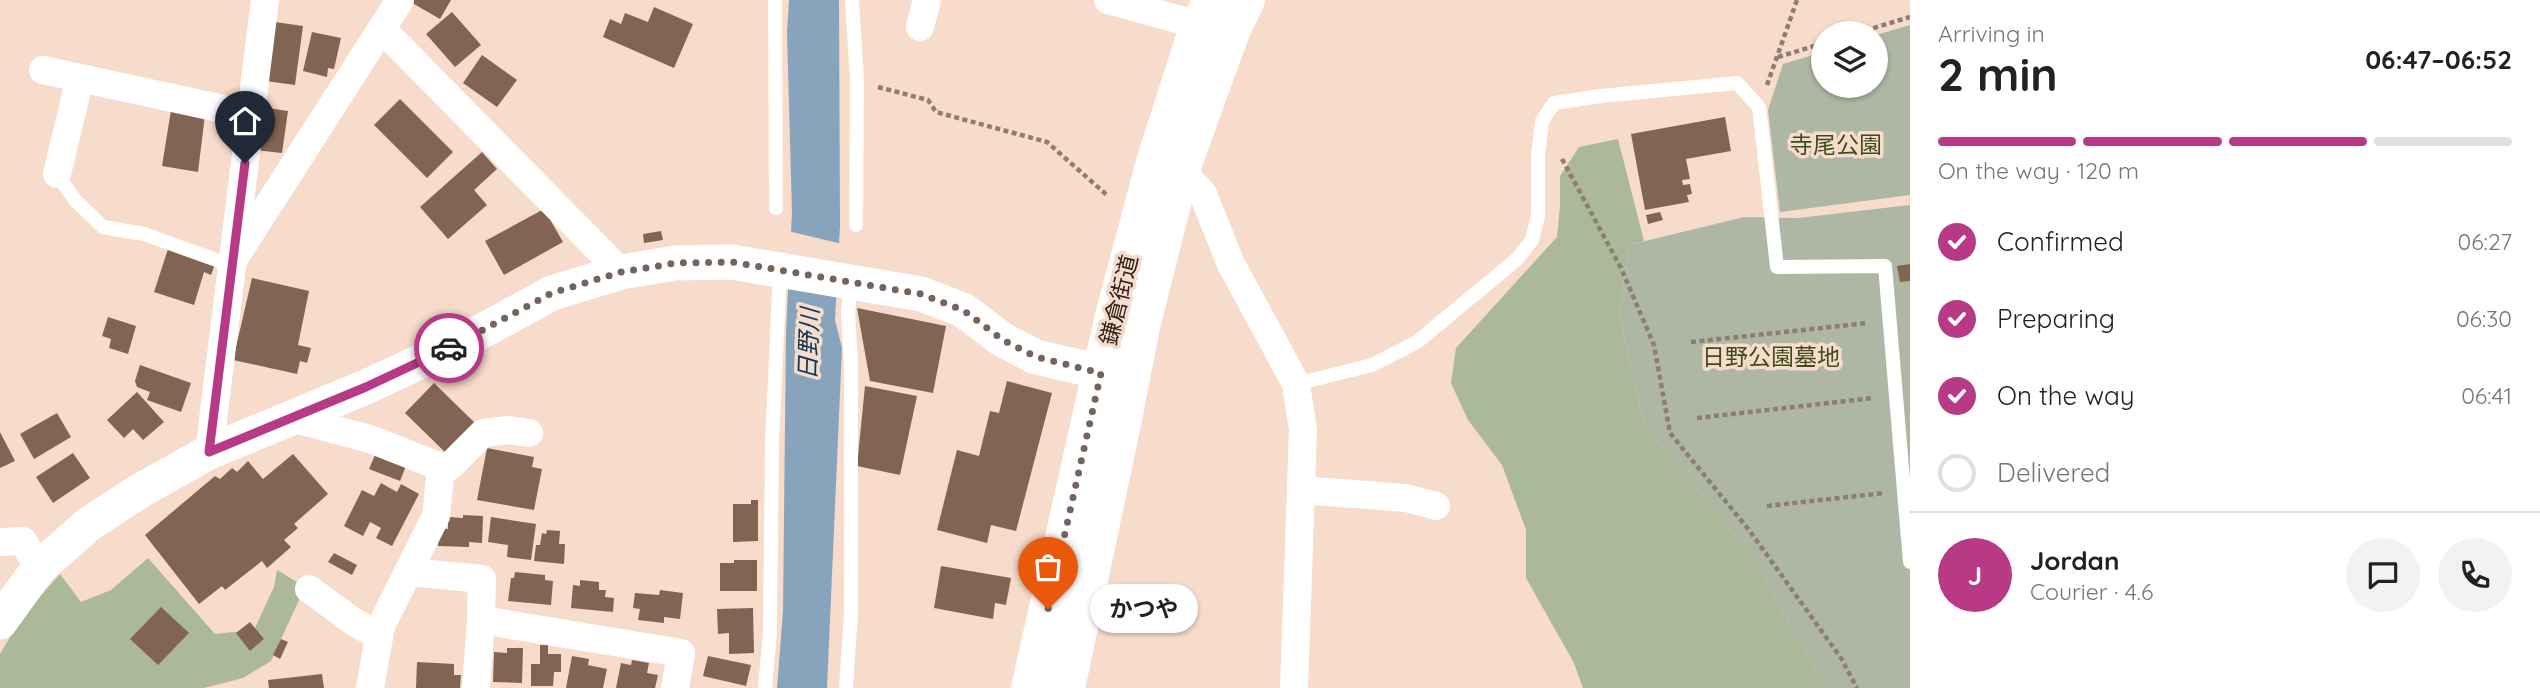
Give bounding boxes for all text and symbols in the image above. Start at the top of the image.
text: Arriving in [1938,19,2045,48]
map controls [1811,21,1888,98]
button: layers [1811,21,1888,98]
text: 06:47–06:52 [2365,43,2512,76]
text: 2 min [1938,45,2058,103]
pin [215,91,275,163]
icon: home [226,102,264,140]
park label: 寺尾公園 [1790,130,1882,159]
text: On the way · 120 m [1938,156,2139,185]
icon: check [1938,223,1976,261]
text: Confirmed [1997,225,2124,258]
text: 06:27 [2458,227,2512,256]
street label: 鎌倉街道 [1093,252,1144,348]
icon: check [1938,300,1976,338]
text: Preparing [1997,302,2115,335]
water label: 日野川 [792,304,824,380]
text: 06:30 [2456,304,2512,333]
courier [414,313,484,383]
icon: car [430,329,468,367]
park label: 日野公園墓地 [1702,342,1840,371]
icon: check [1938,377,1976,415]
text: On the way [1997,379,2135,412]
text: 06:41 [2461,381,2512,410]
text: Delivered [1997,456,2110,489]
pin [1018,537,1078,609]
button: chat [2346,538,2420,612]
button: phone [2438,538,2512,612]
text: Jordan [2030,544,2119,577]
icon: bag [1029,548,1067,586]
text: J [1968,559,1982,592]
text: Courier · 4.6 [2030,577,2153,606]
callout: かつや [1090,584,1198,634]
text: かつや [1110,594,1179,623]

